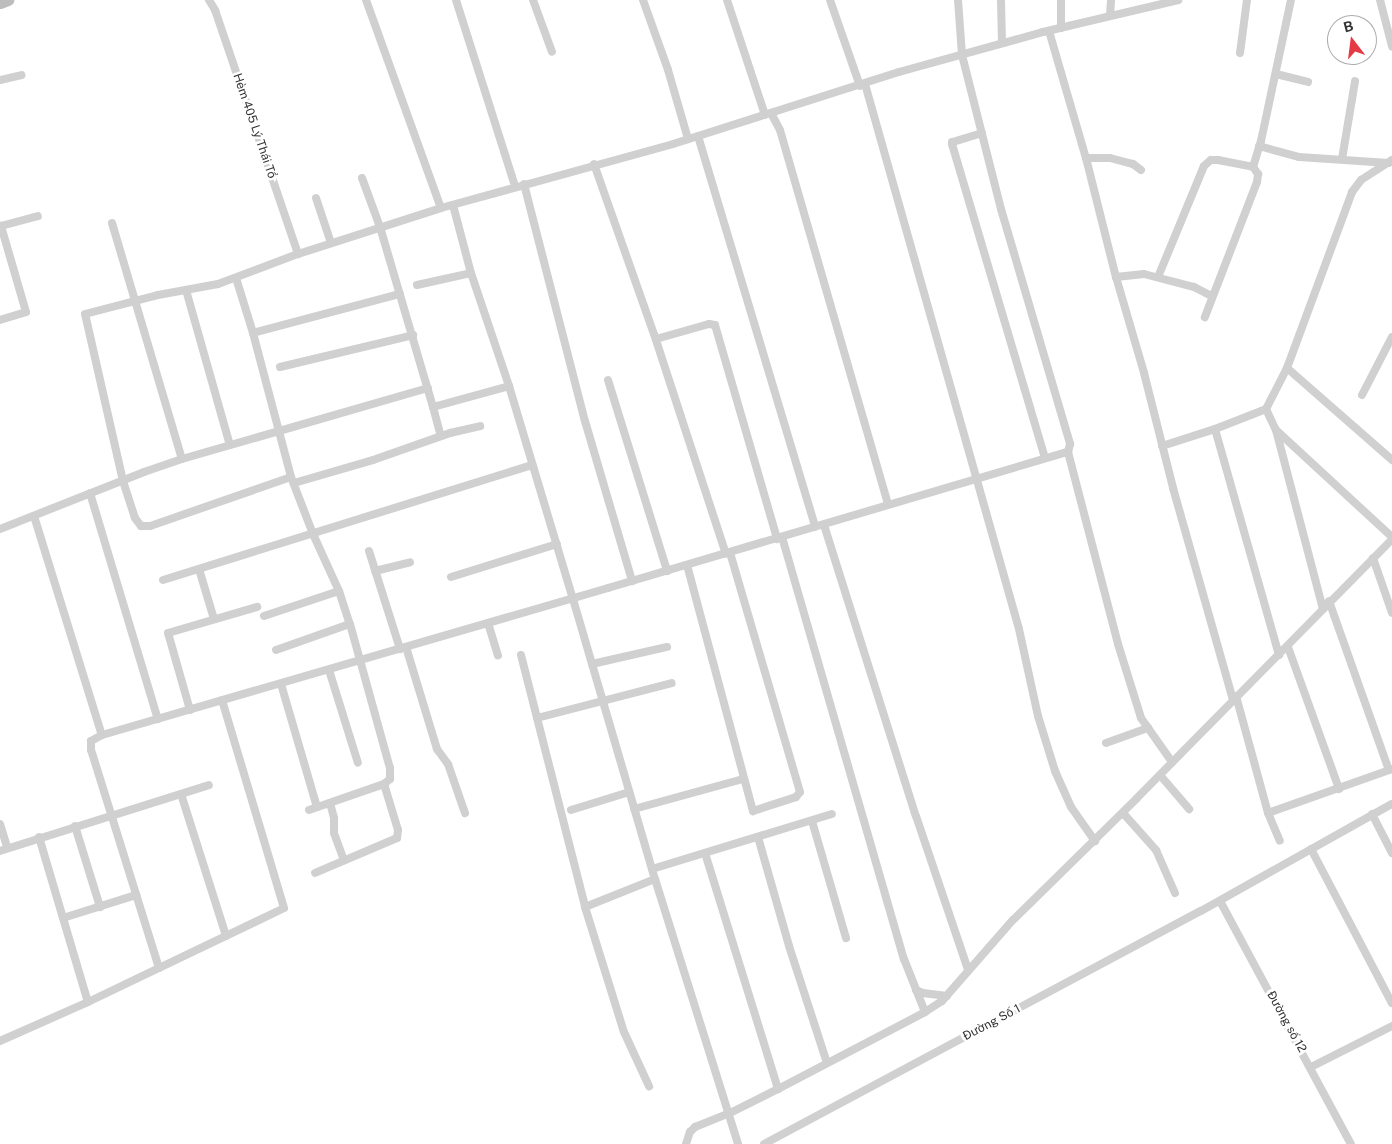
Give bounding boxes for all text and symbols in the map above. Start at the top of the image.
north arrow [1327,15,1377,65]
text: B [1342,18,1355,35]
street label: Hẻm 405 Lý Thái Tổ [229,72,279,180]
street label: Đường số 12 [1263,989,1309,1055]
street label: Đường Số 1 [961,1002,1023,1044]

